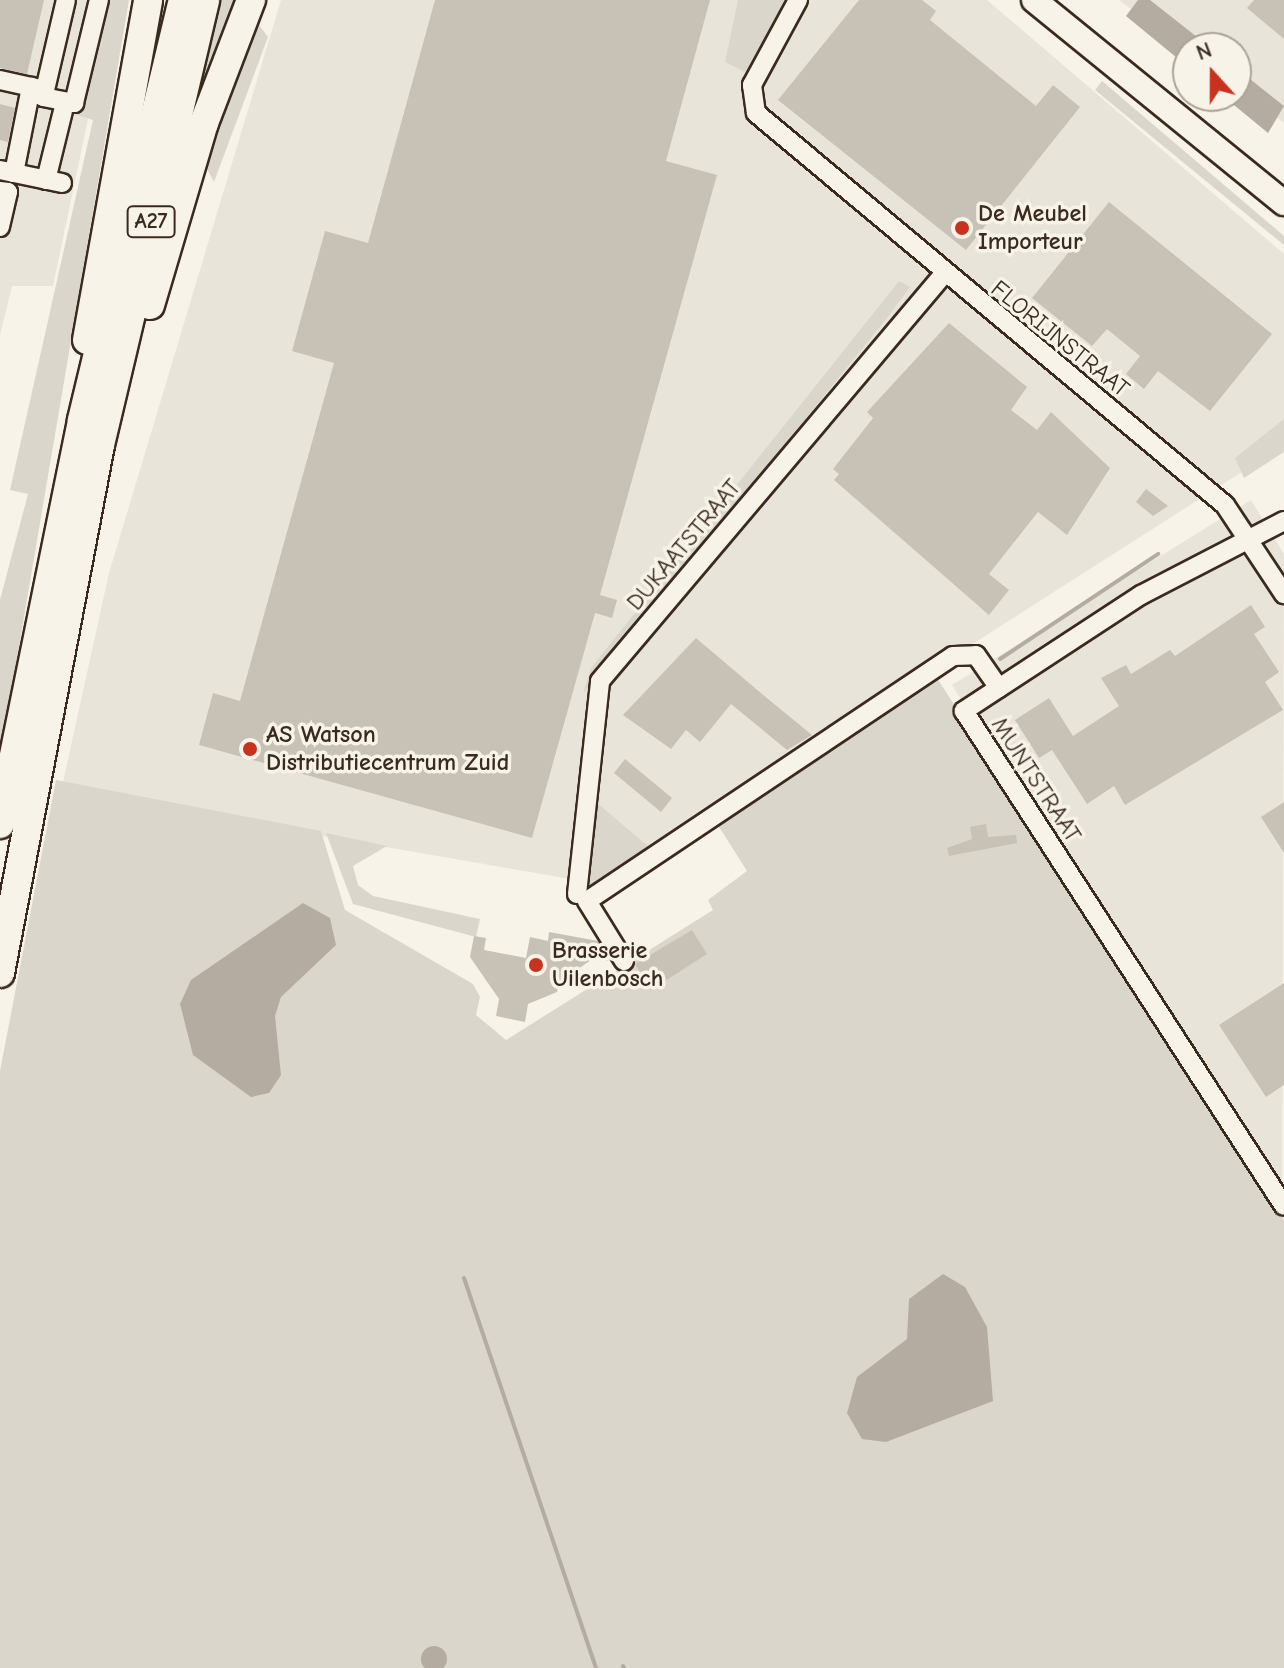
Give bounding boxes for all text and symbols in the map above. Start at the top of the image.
north arrow [1172,32,1252,112]
text: N [1193,37,1215,66]
place label: De Meubel Importeur [978,200,1087,256]
road number: A27 [125,204,177,240]
marker: De Meubel Importeur [953,219,971,237]
street label: FLORIJNSTRAAT [985,274,1135,404]
street label: DUKAATSTRAAT [621,474,747,616]
street label: MUNTSTRAAT [985,712,1087,848]
place label: AS Watson Distributiecentrum Zuid [266,721,509,777]
marker: AS Watson Distributiecentrum Zuid [241,740,259,758]
place label: Brasserie Uilenbosch [552,937,664,993]
marker: Brasserie Uilenbosch [527,956,545,974]

